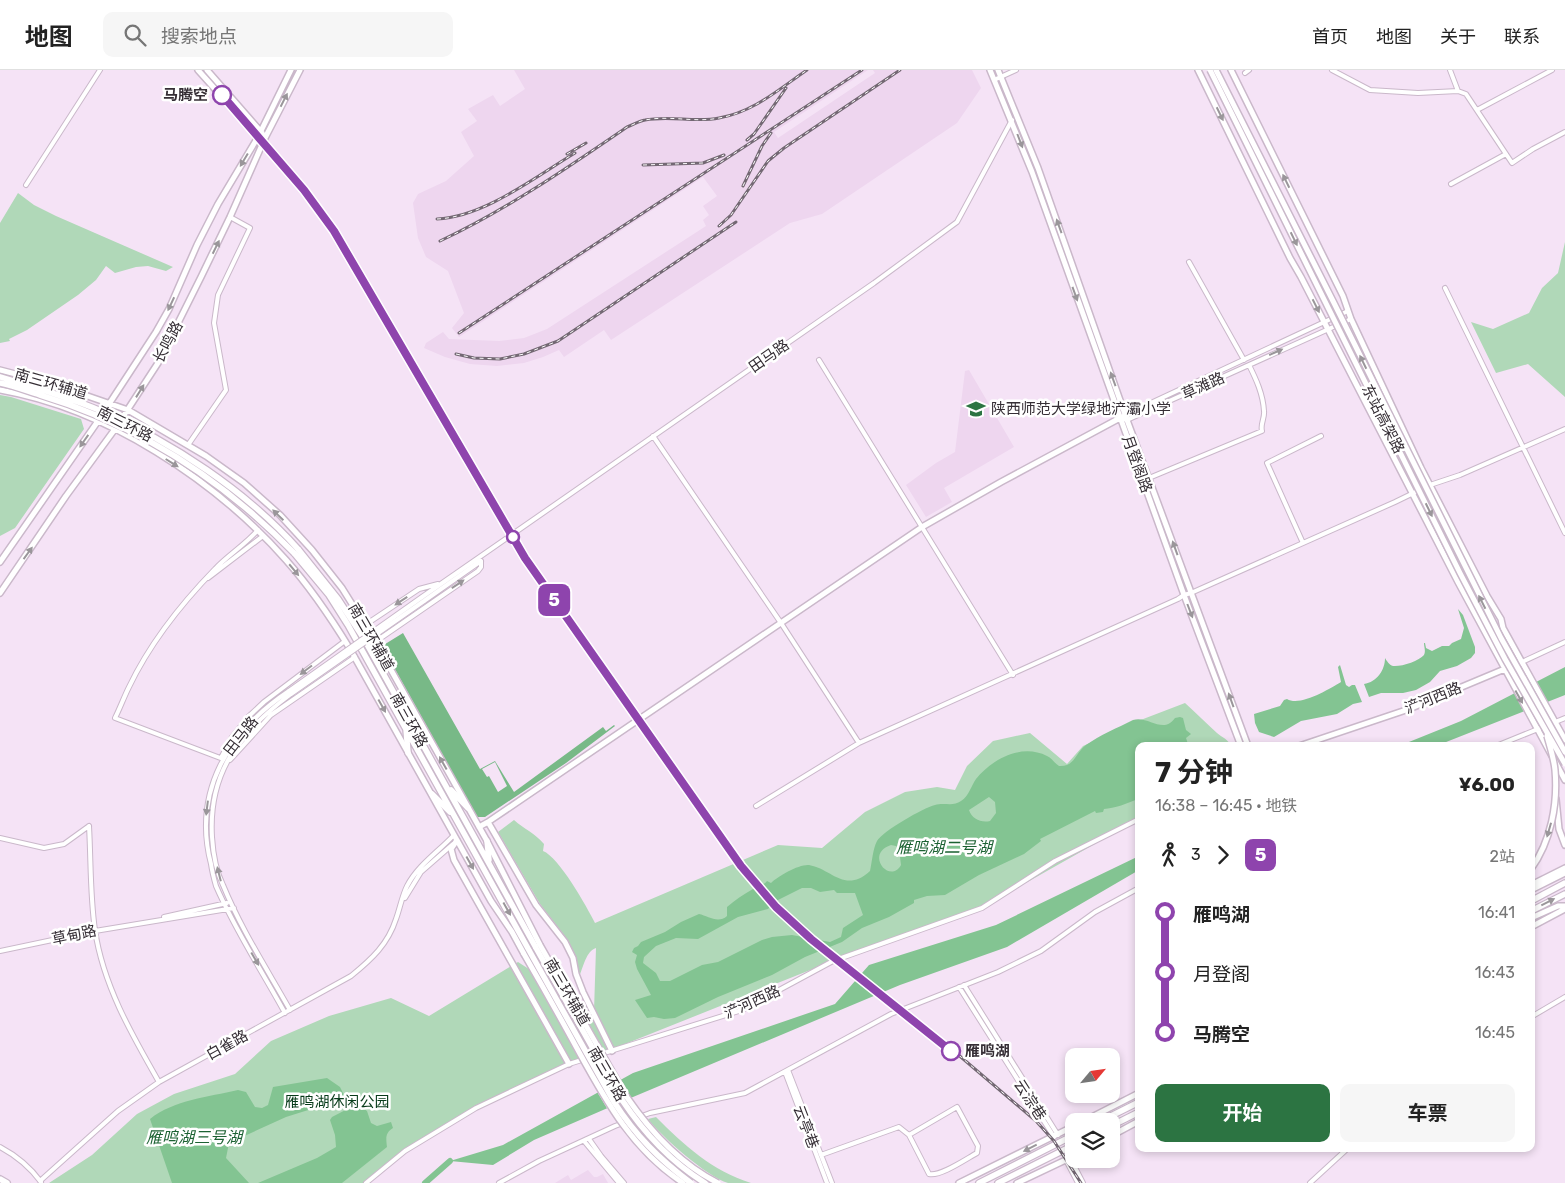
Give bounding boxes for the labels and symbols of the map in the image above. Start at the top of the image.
marker: 马腾空 [212,85,232,105]
place label: 马腾空 [163,86,208,104]
one-way arrow [280,93,288,107]
one-way arrow [1216,107,1224,121]
one-way arrow [1016,134,1024,149]
one-way arrow [240,153,249,166]
one-way arrow [1281,174,1290,189]
one-way arrow [1055,218,1063,233]
one-way arrow [1291,232,1299,246]
one-way arrow [212,240,220,254]
one-way arrow [1072,286,1079,301]
one-way arrow [166,297,174,311]
one-way arrow [1312,299,1320,313]
street label: 长鸣路 [149,318,187,366]
street label: 田马路 [745,336,793,376]
one-way arrow [1269,348,1283,356]
one-way arrow [1359,355,1367,370]
street label: 南三环辅道 [12,365,90,403]
street label: 草滩路 [1179,369,1227,403]
one-way arrow [1109,371,1117,386]
street label: 东站高架路 [1358,381,1408,457]
one-way arrow [135,384,145,397]
school or university icon: 陕西师范大学绿地浐灞小学 [965,398,987,420]
place label: 陕西师范大学绿地浐灞小学 [991,400,1171,418]
street label: 南三环路 [94,402,156,446]
street label: 月登阁路 [1118,433,1156,495]
one-way arrow [78,434,89,447]
one-way arrow [166,458,179,468]
one-way arrow [1425,503,1433,517]
one-way arrow [273,509,285,521]
unlabelled marker [506,530,520,544]
one-way arrow [1171,540,1179,555]
one-way arrow [23,546,33,560]
one-way arrow [289,563,300,576]
one-way arrow [451,579,465,589]
line badge: 5 [538,584,570,616]
one-way arrow [1478,595,1486,609]
one-way arrow [394,596,408,606]
street label: 南三环辅道 [344,600,398,674]
one-way arrow [1186,604,1194,619]
one-way arrow [300,665,313,676]
street label: 浐河西路 [1402,678,1464,718]
street label: 南三环路 [387,689,431,751]
one-way arrow [1515,690,1524,703]
one-way arrow [1227,693,1234,708]
one-way arrow [378,699,386,713]
street label: 田马路 [220,713,262,759]
one-way arrow [439,756,447,771]
one-way arrow [203,800,211,816]
one-way arrow [1545,823,1553,838]
water label: 雁鸣湖二号湖 [896,838,995,857]
one-way arrow [466,856,474,870]
one-way arrow [215,866,223,881]
one-way arrow [1541,898,1555,906]
one-way arrow [503,902,511,917]
street label: 草甸路 [50,922,98,948]
one-way arrow [250,953,259,966]
street label: 南三环辅道 [540,955,594,1029]
street label: 浐河西路 [721,982,783,1022]
street label: 白雀路 [203,1026,251,1064]
marker: 雁鸣湖 [941,1041,961,1061]
place label: 雁鸣湖 [965,1042,1010,1060]
street label: 南三环路 [584,1044,630,1104]
north arrow [1065,1048,1120,1102]
street label: 云淙巷 [1010,1076,1050,1124]
park label: 雁鸣湖休闲公园 [284,1093,390,1111]
street label: 云亭巷 [790,1103,822,1151]
water label: 雁鸣湖三号湖 [146,1128,245,1147]
one-way arrow [1023,1144,1037,1152]

